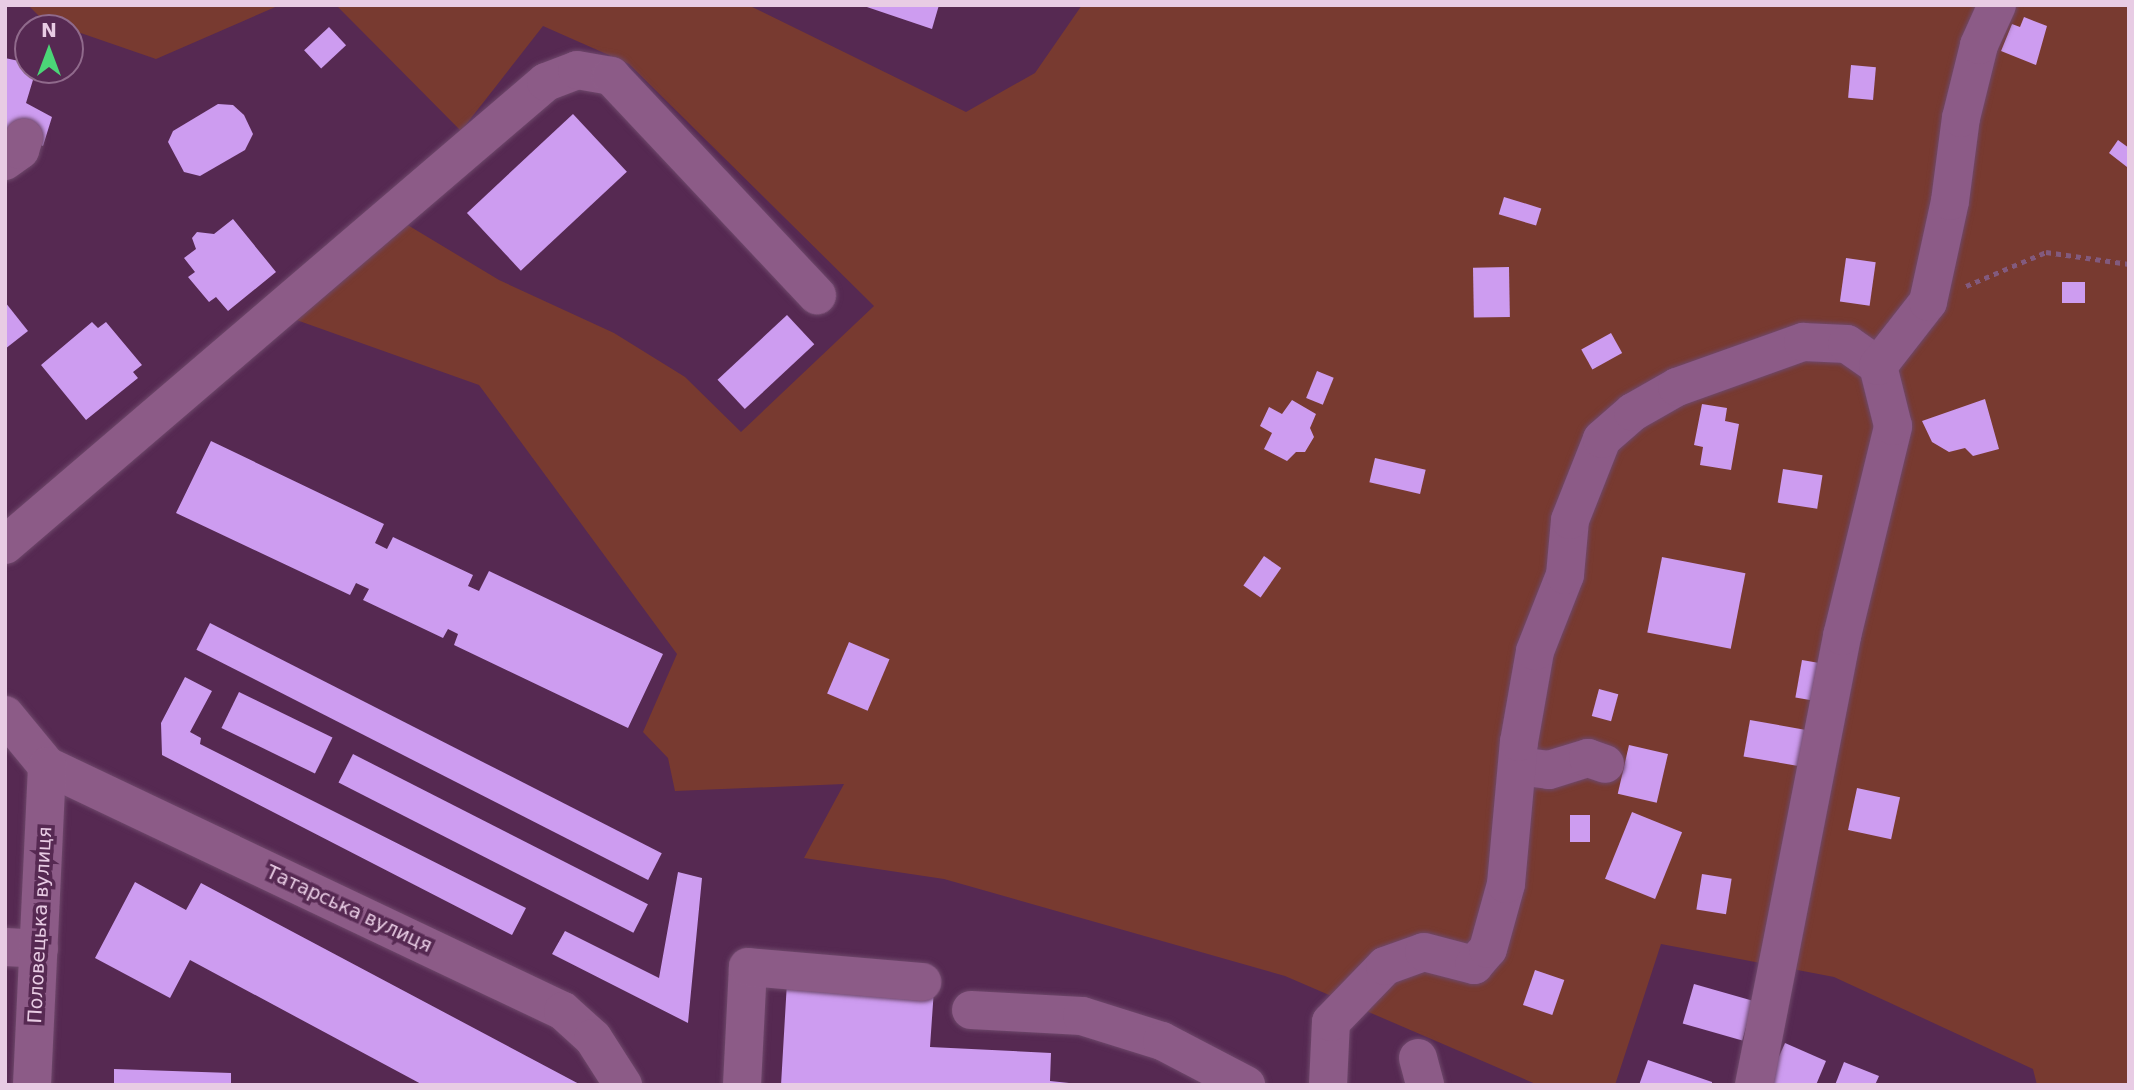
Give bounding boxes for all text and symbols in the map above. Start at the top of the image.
north arrow [14,14,84,84]
text: N [41,19,57,41]
street label: Половецька вулиця [23,826,57,1024]
street label: Татарська вулиця [263,861,435,957]

